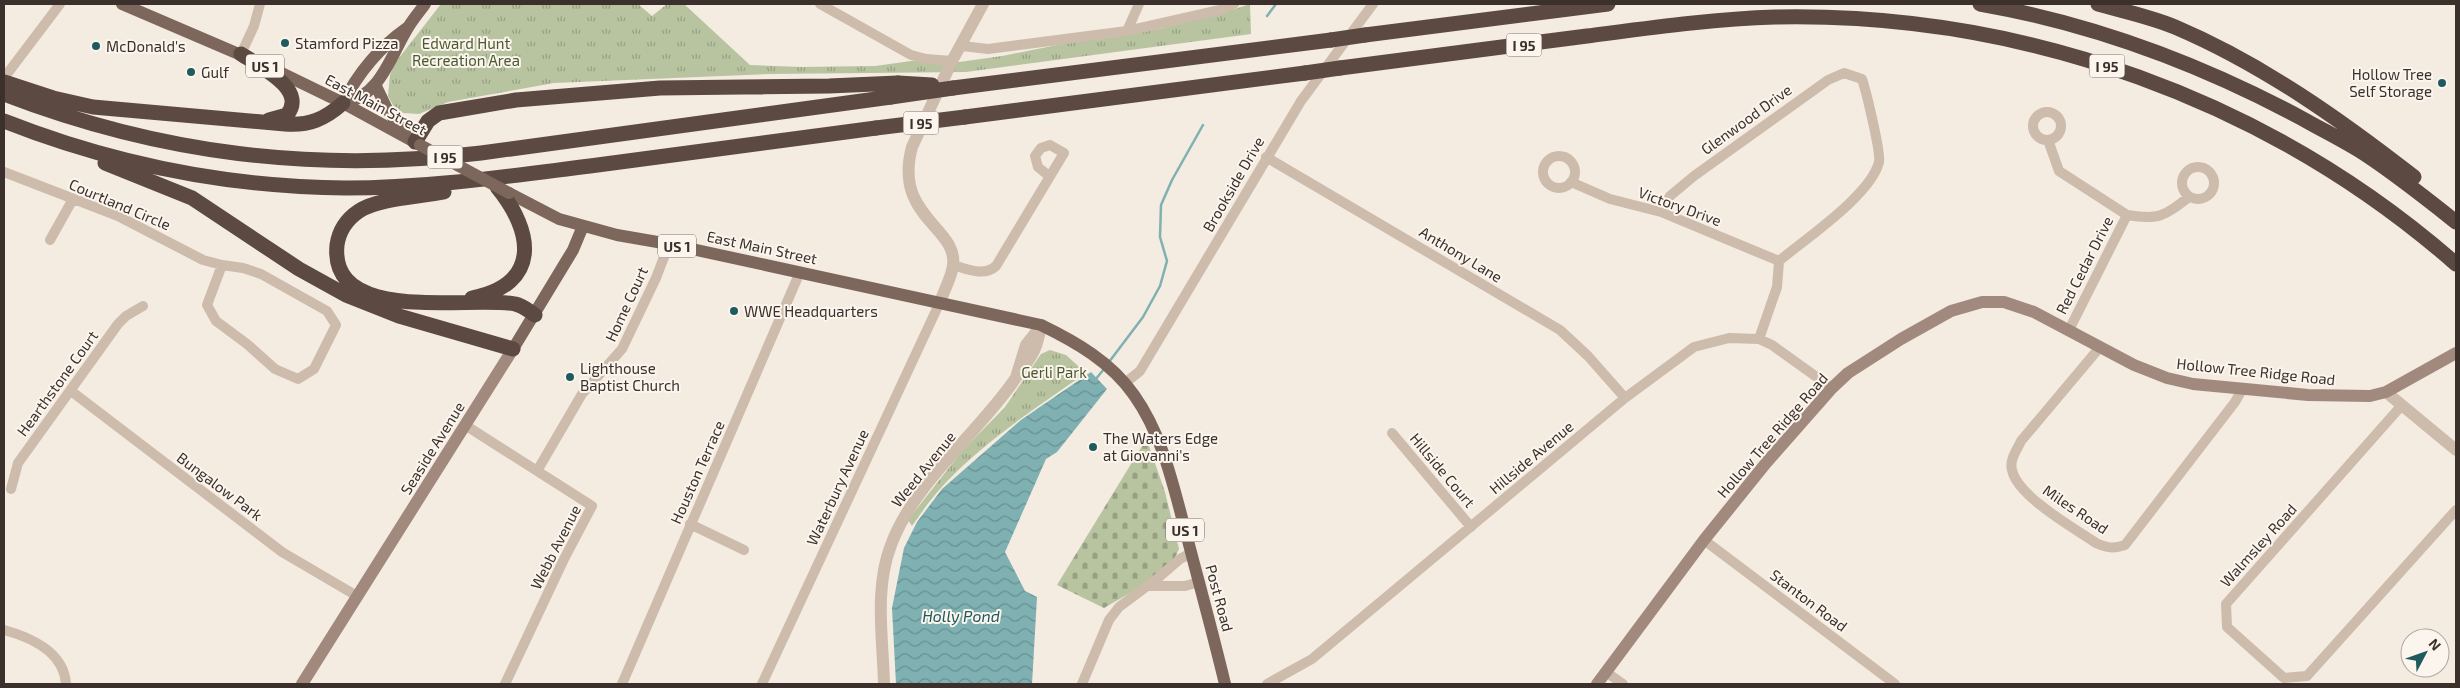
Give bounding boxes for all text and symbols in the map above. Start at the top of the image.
place label: Stamford Pizza [295,34,398,52]
park label: Edward Hunt Recreation Area [412,34,520,69]
road number: I 95 [1506,34,1542,56]
place label: McDonald's [106,37,186,55]
marker: Stamford Pizza [279,37,291,49]
marker: McDonald's [90,40,102,52]
road number: US 1 [246,54,284,78]
road number: I 95 [2090,54,2124,78]
place label: Gulf [201,63,229,81]
place label: Hollow Tree Self Storage [2349,65,2432,100]
marker: Gulf [185,66,197,78]
street label: East Main Street [322,70,430,138]
marker: Hollow Tree Self Storage [2436,77,2448,89]
street label: Glenwood Drive [1697,80,1795,158]
road number: I 95 [904,112,938,134]
street label: Brookside Drive [1199,133,1267,235]
road number: I 95 [428,146,462,168]
street label: Courtland Circle [66,174,174,234]
street label: Victory Drive [1636,183,1724,229]
street label: Red Cedar Drive [2052,213,2116,317]
street label: Anthony Lane [1416,222,1506,286]
street label: East Main Street [705,227,819,268]
road number: US 1 [658,235,696,258]
street label: Home Court [601,263,651,344]
place label: WWE Headquarters [744,302,878,320]
marker: WWE Headquarters [728,305,740,317]
street label: Hearthstone Court [13,326,102,439]
street label: Hollow Tree Ridge Road [2176,354,2336,388]
place label: Lighthouse Baptist Church [580,359,680,394]
park label: Gerli Park [1021,363,1087,381]
street label: Hollow Tree Ridge Road [1713,369,1831,501]
marker: Lighthouse Baptist Church [564,371,576,383]
street label: Seaside Avenue [396,398,468,498]
street label: Hillside Avenue [1485,417,1577,497]
street label: Houston Terrace [666,418,728,526]
street label: Waterbury Avenue [802,426,872,548]
street label: Weed Avenue [887,428,959,510]
place label: The Waters Edge at Giovanni's [1103,429,1218,464]
street label: Hillside Court [1407,429,1479,511]
marker: The Waters Edge at Giovanni's [1087,441,1099,453]
street label: Bungalow Park [174,448,266,524]
street label: Miles Road [2040,481,2112,537]
street label: Walmsley Road [2216,500,2300,590]
street label: Webb Avenue [526,502,584,592]
road number: US 1 [1166,518,1204,542]
street label: Post Road [1202,563,1238,633]
street label: Stanton Road [1767,565,1851,635]
water label: Holly Pond [922,606,1000,626]
north arrow [2400,628,2450,678]
text: N [2425,635,2445,654]

